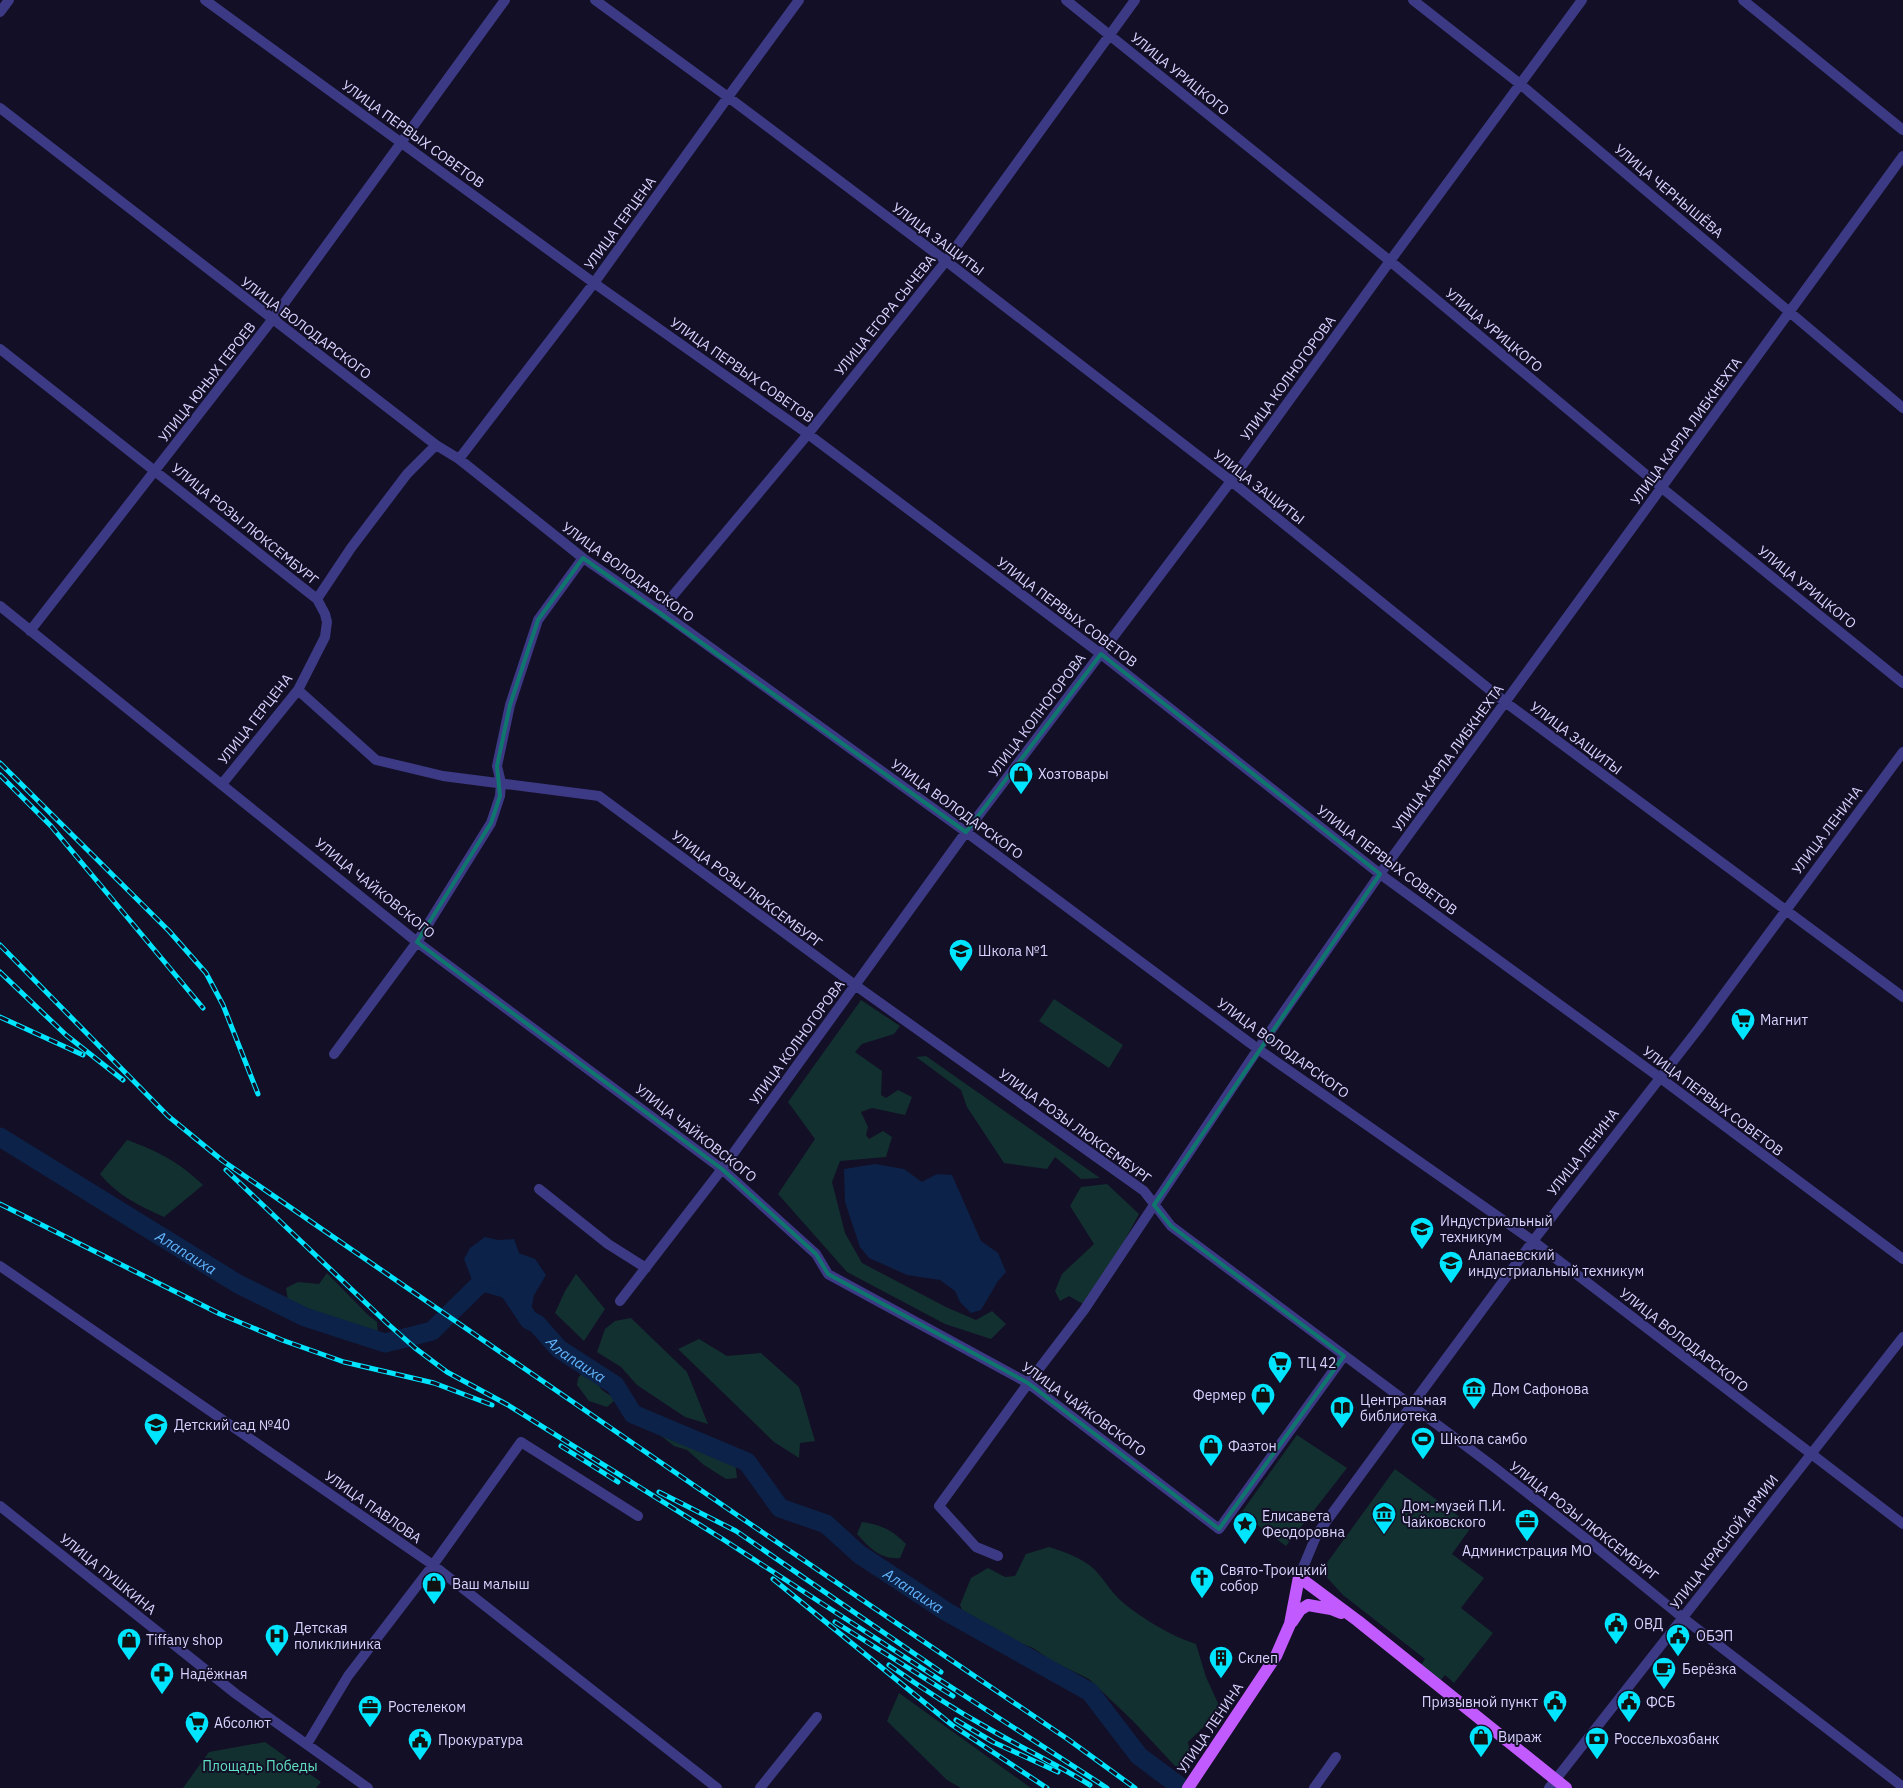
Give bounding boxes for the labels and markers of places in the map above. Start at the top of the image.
shop icon: Хозтовары [1008,761,1034,795]
place label: Хозтовары [1038,765,1109,783]
school or university icon: Школа №1 [948,938,974,972]
place label: Школа №1 [978,942,1048,960]
supermarket icon: Магнит [1730,1007,1756,1041]
place label: Магнит [1760,1011,1808,1029]
place label: Индустриальный техникум [1440,1212,1553,1246]
school or university icon: Индустриальный техникум [1409,1216,1435,1250]
place label: Алапаевский индустриальный техникум [1468,1246,1644,1280]
school or university icon: Алапаевский индустриальный техникум [1438,1250,1464,1284]
supermarket icon: ТЦ 42 [1267,1350,1293,1384]
place label: ТЦ 42 [1298,1354,1336,1372]
museum icon: Дом Сафонова [1461,1376,1487,1410]
place label: Дом Сафонова [1492,1380,1589,1398]
shop icon: Фермер [1250,1382,1276,1416]
place label: Фермер [1193,1386,1246,1404]
place label: Центральная библиотека [1360,1391,1447,1425]
library icon: Центральная библиотека [1329,1395,1355,1429]
school or university icon: Детский сад №40 [143,1412,169,1446]
place label: Детский сад №40 [174,1416,290,1434]
sports icon: Школа самбо [1410,1426,1436,1460]
place label: Школа самбо [1440,1430,1527,1448]
shop icon: Фаэтон [1198,1433,1224,1467]
place label: Фаэтон [1228,1437,1277,1455]
place label: Дом-музей П.И. Чайковского [1402,1497,1505,1531]
museum icon: Дом-музей П.И. Чайковского [1371,1501,1397,1535]
place label: Елисавета Феодоровна [1262,1507,1346,1541]
office icon: Администрация МО [1514,1508,1540,1542]
place icon: Елисавета Феодоровна [1232,1511,1258,1545]
place label: Администрация МО [1462,1542,1592,1560]
place label: Свято-Троицкий собор [1220,1561,1327,1595]
church icon: Свято-Троицкий собор [1189,1565,1215,1599]
shop icon: Ваш малыш [421,1571,447,1605]
place label: Ваш малыш [452,1575,530,1593]
public building icon: ОВД [1603,1611,1629,1645]
place label: ОВД [1634,1615,1663,1633]
place label: Детская поликлиника [294,1619,382,1653]
hospital icon: Детская поликлиника [264,1623,290,1657]
public building icon: ОБЭП [1665,1623,1691,1657]
shop icon: Tiffany shop [116,1627,142,1661]
place label: ОБЭП [1696,1627,1733,1645]
place label: Tiffany shop [146,1631,223,1649]
building icon: Склеп [1208,1645,1234,1679]
place label: Склеп [1238,1649,1278,1667]
cafe icon: Берёзка [1651,1656,1677,1690]
place label: Берёзка [1682,1660,1737,1678]
pharmacy icon: Надёжная [149,1661,175,1695]
place label: Надёжная [180,1665,248,1683]
public building icon: Призывной пункт [1542,1689,1568,1723]
public building icon: ФСБ [1616,1689,1642,1723]
place label: Призывной пункт [1422,1693,1538,1711]
place label: ФСБ [1646,1693,1676,1711]
office icon: Ростелеком [357,1694,383,1728]
place label: Ростелеком [388,1698,466,1716]
supermarket icon: Абсолют [184,1710,210,1744]
place label: Абсолют [214,1714,271,1732]
shop icon: Вираж [1468,1724,1494,1758]
bank icon: Россельхозбанк [1584,1726,1610,1760]
public building icon: Прокуратура [407,1727,433,1761]
place label: Вираж [1498,1728,1542,1746]
place label: Россельхозбанк [1614,1730,1720,1748]
place label: Прокуратура [438,1731,524,1749]

